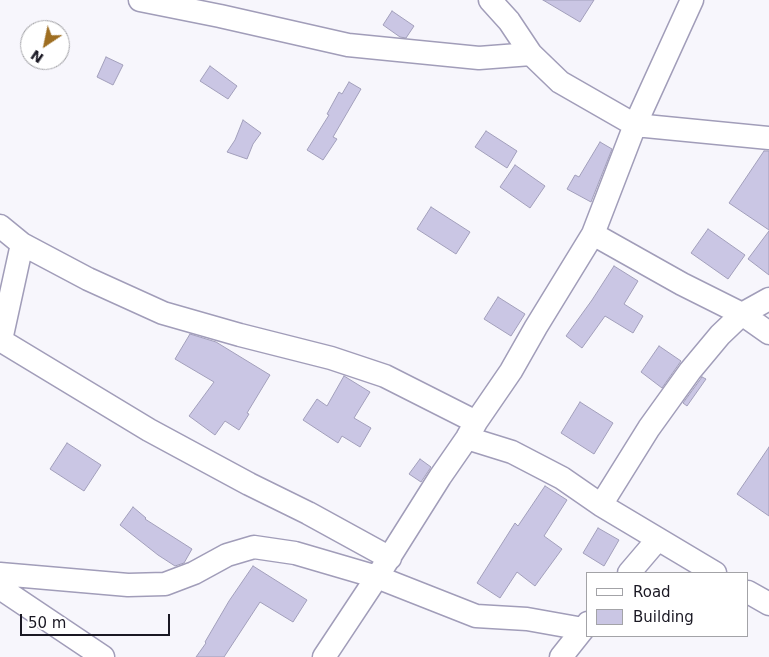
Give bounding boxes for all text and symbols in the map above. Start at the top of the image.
north arrow [20,20,70,70]
text: N [28,47,47,67]
legend [586,572,749,637]
text: Road [633,583,671,601]
scale bar [22,604,172,636]
text: Building [633,608,694,626]
text: 50 m [28,614,66,632]

